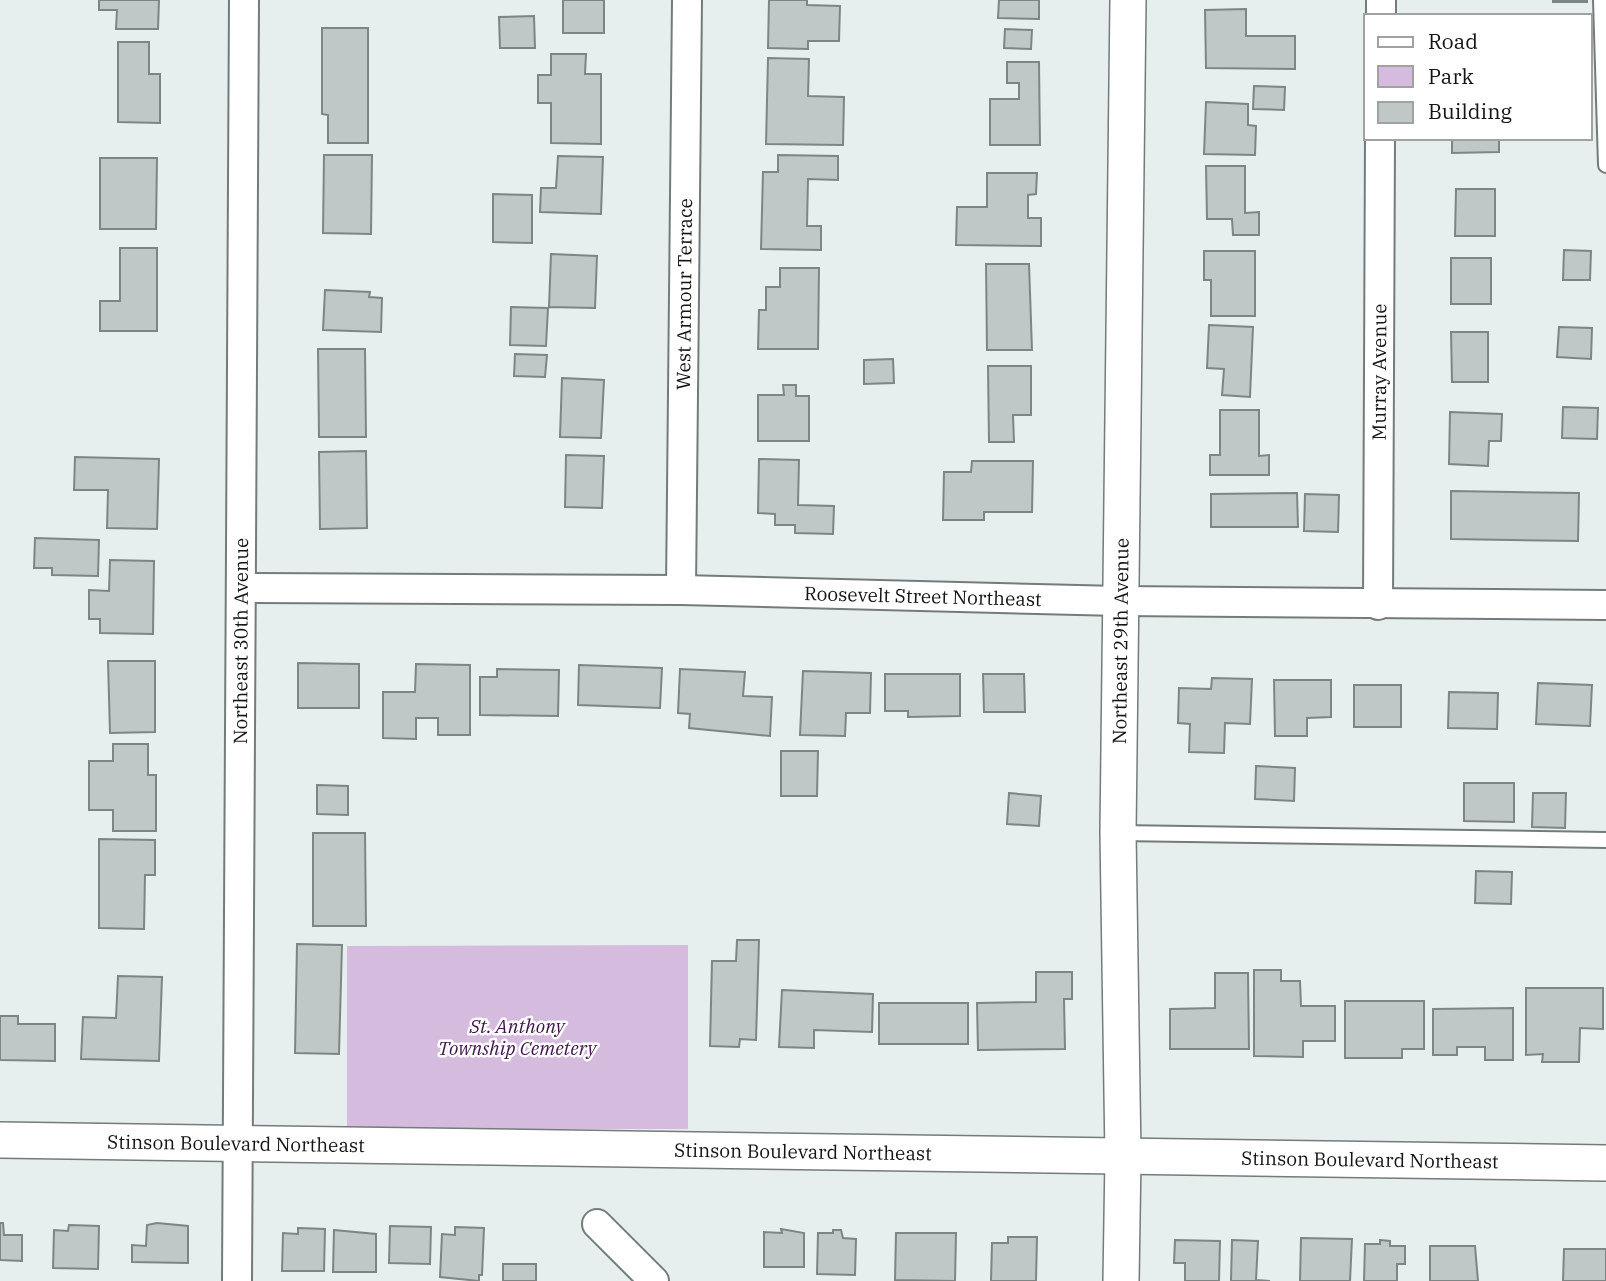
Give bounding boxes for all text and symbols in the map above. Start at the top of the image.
legend [1364,14,1592,140]
text: Road [1428,27,1478,55]
text: Park [1428,62,1475,90]
text: Building [1428,97,1513,125]
street label: West Armour Terrace [671,198,697,390]
street label: Murray Avenue [1367,304,1391,440]
street label: Northeast 30th Avenue [228,538,253,744]
street label: Northeast 29th Avenue [1107,538,1134,744]
street label: Roosevelt Street Northeast [804,581,1042,611]
park label: St. Anthony Township Cemetery [438,1014,597,1060]
street label: Stinson Boulevard Northeast [107,1130,365,1157]
street label: Stinson Boulevard Northeast [674,1138,932,1165]
street label: Stinson Boulevard Northeast [1241,1146,1499,1173]

